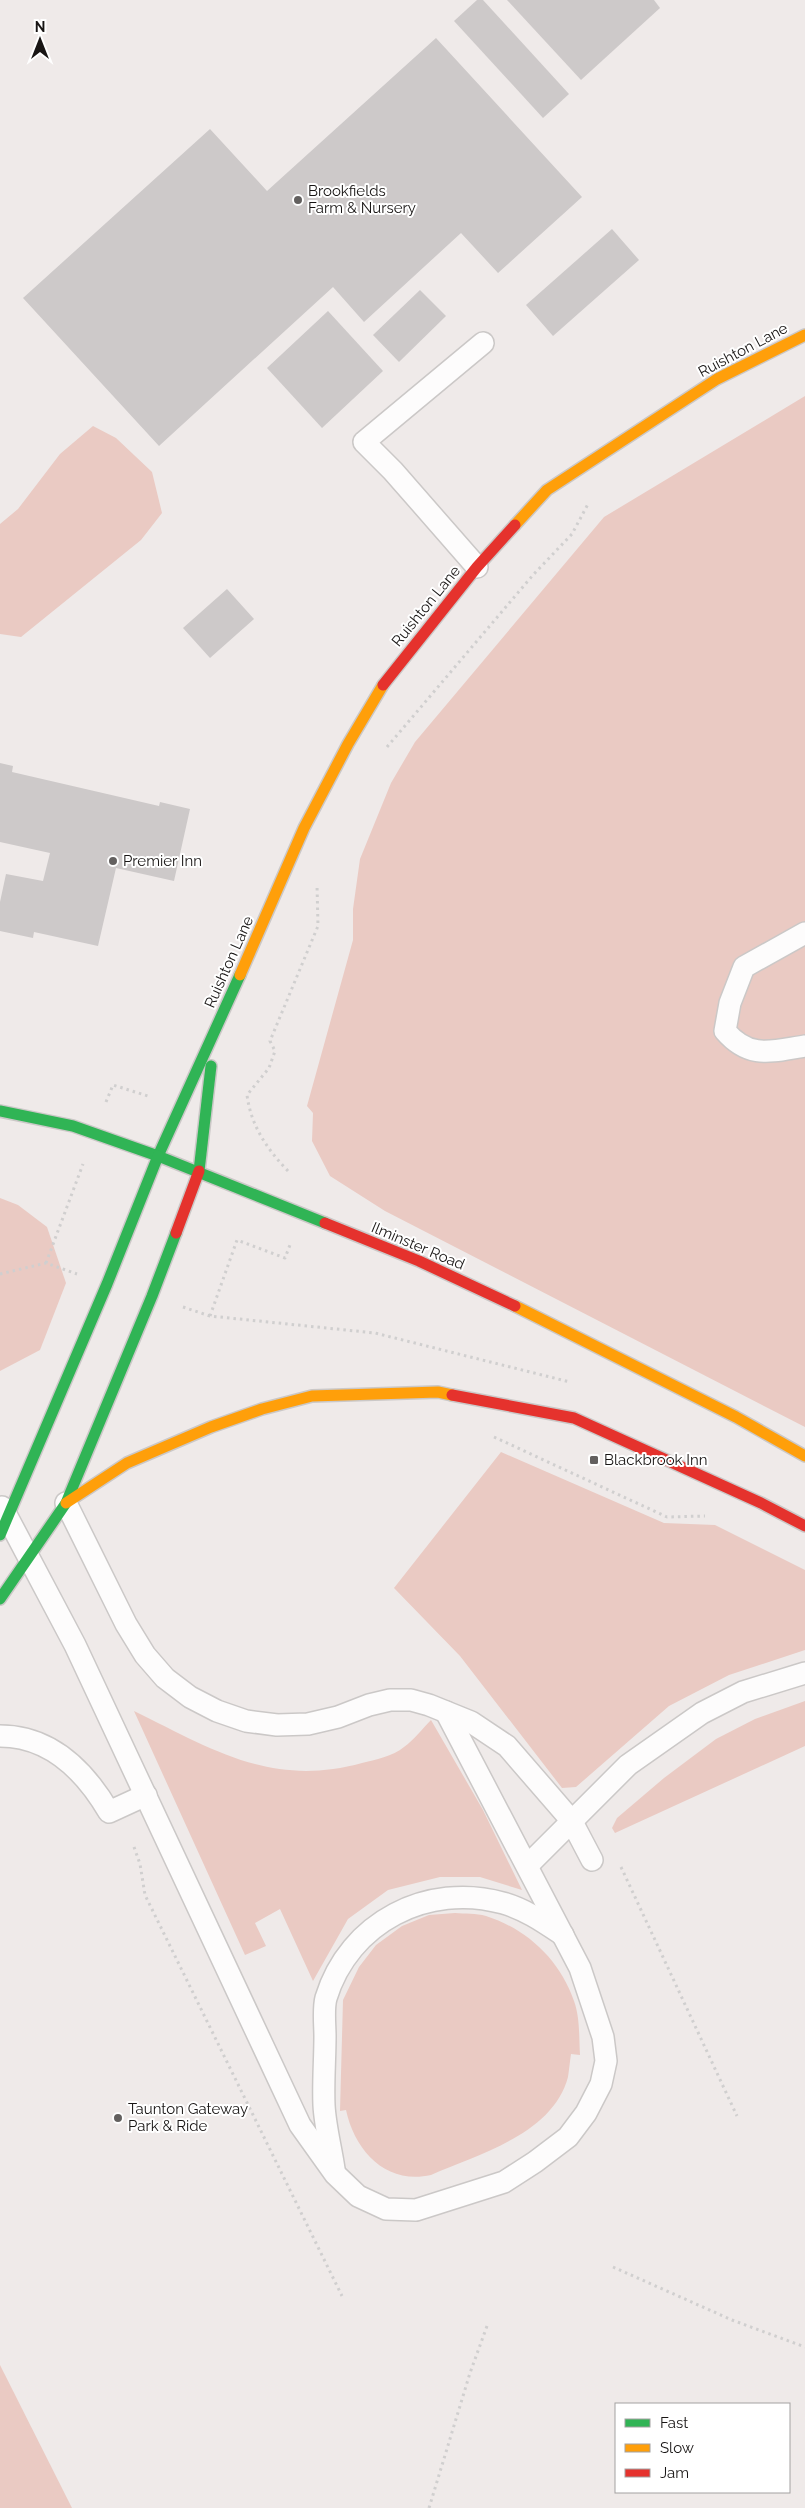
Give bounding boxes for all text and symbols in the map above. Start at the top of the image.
north arrow [15,15,65,65]
text: N [35,19,45,35]
place label: Brookfields Farm & Nursery [308,182,416,217]
marker: Brookfields Farm & Nursery [292,194,304,206]
street label: Ruishton Lane [695,319,791,381]
street label: Ruishton Lane [388,562,464,650]
place label: Premier Inn [123,852,202,870]
marker: Premier Inn [107,855,119,867]
street label: Ruishton Lane [201,913,257,1011]
street label: Ilminster Road [369,1218,467,1274]
place label: Blackbrook Inn [604,1451,708,1469]
marker: Blackbrook Inn [588,1454,600,1466]
place label: Taunton Gateway Park & Ride [128,2100,248,2135]
marker: Taunton Gateway Park & Ride [112,2112,124,2124]
legend [615,2403,790,2493]
text: Fast [660,2414,688,2432]
text: Slow [660,2439,694,2457]
text: Jam [660,2464,689,2482]

